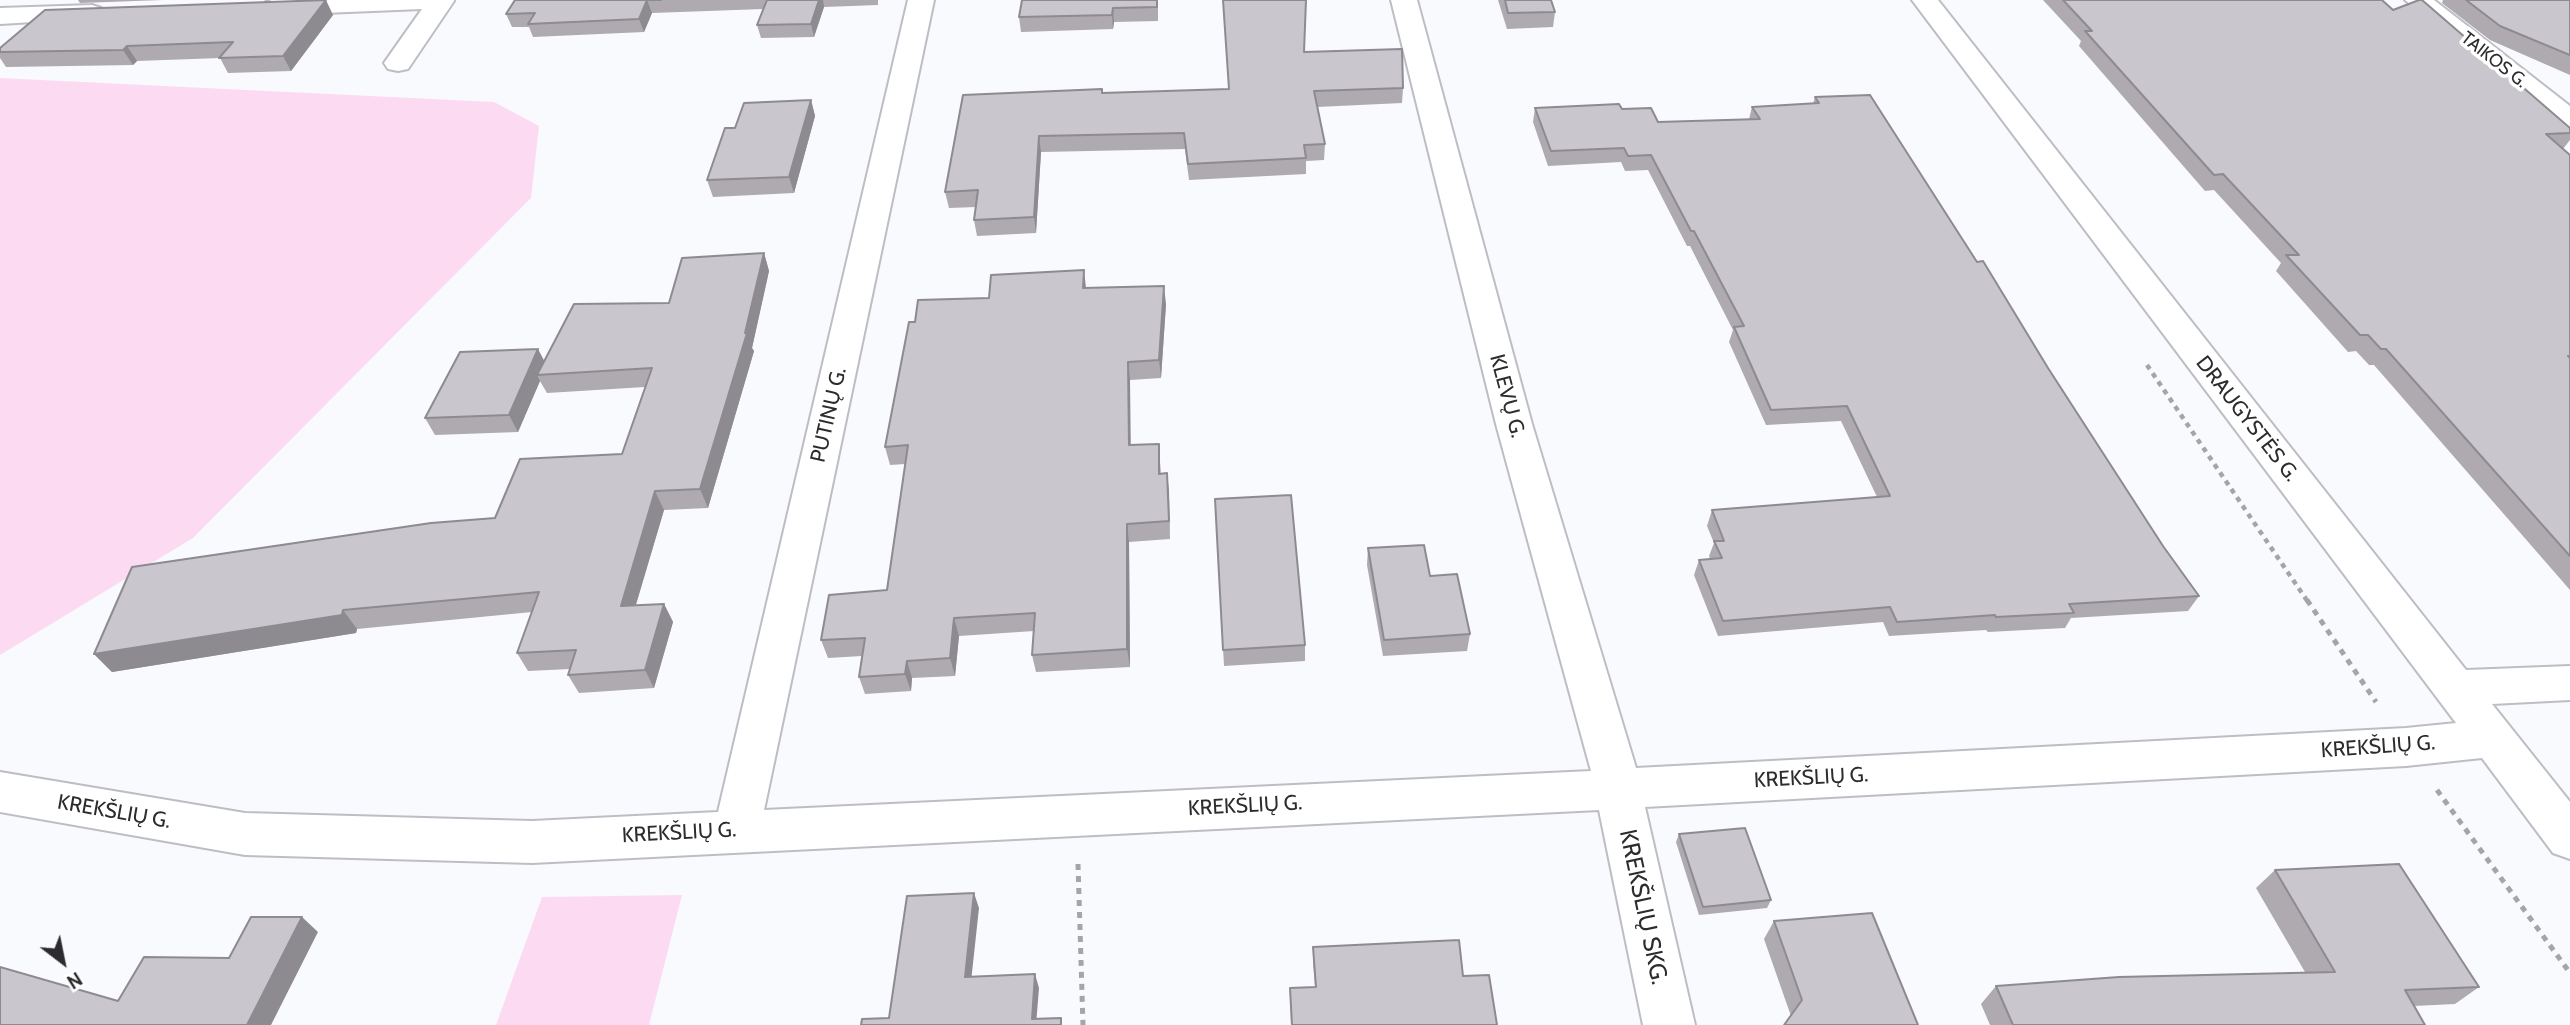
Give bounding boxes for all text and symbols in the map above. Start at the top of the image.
street label: TAIKOS G. [2457,27,2531,93]
street label: DRAUGYSTĖS G. [2190,351,2304,487]
street label: KLEVŲ G. [1484,352,1530,440]
street label: PUTINŲ G. [806,365,852,465]
street label: KREKŠLIŲ G. [2320,730,2436,764]
street label: KREKŠLIŲ G. [1753,762,1869,794]
street label: KREKŠLIŲ G. [55,790,173,834]
street label: KREKŠLIŲ G. [1187,790,1303,822]
street label: KREKŠLIŲ G. [621,817,737,849]
street label: KREKŠLIŲ SKG. [1613,827,1673,987]
north arrow [28,927,98,997]
text: N [63,967,86,994]

